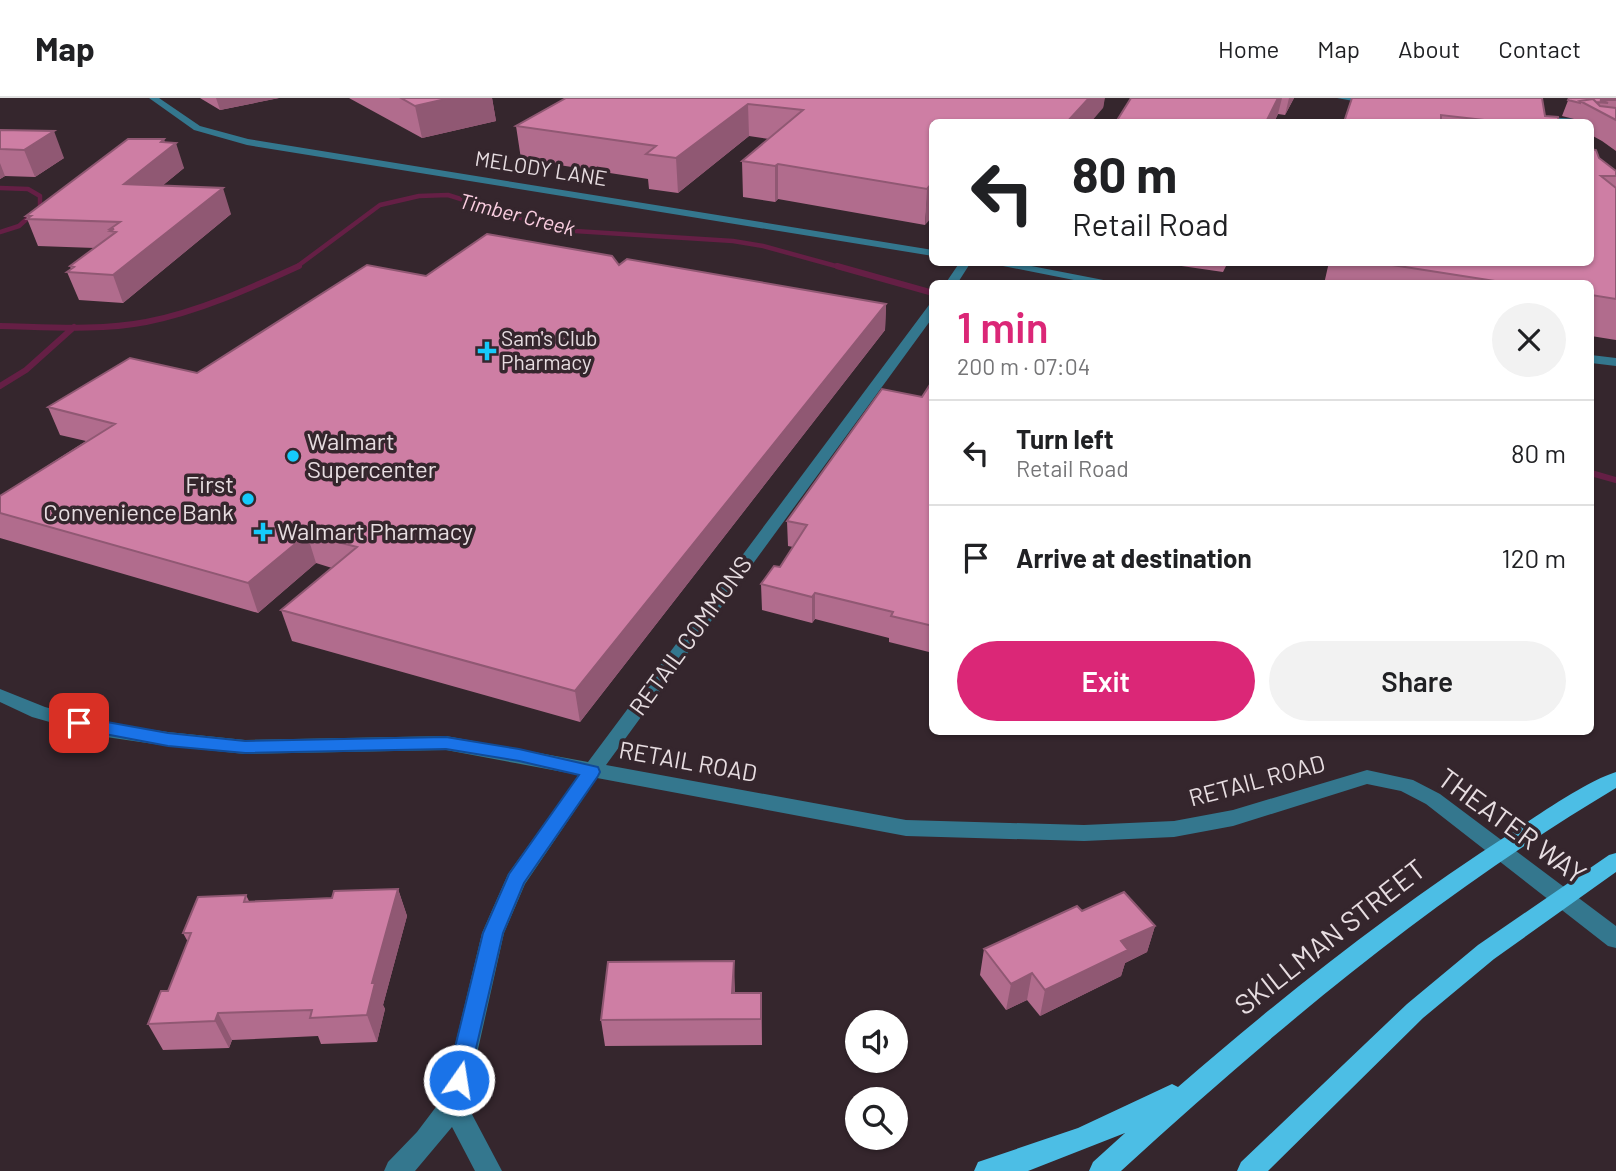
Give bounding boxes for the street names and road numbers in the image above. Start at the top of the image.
street label: MELODY LANE [473,145,609,190]
street label: RETAIL COMMONS [622,550,757,720]
street label: RETAIL ROAD [617,734,760,787]
street label: RETAIL ROAD [1185,747,1328,812]
street label: THEATER WAY [1432,760,1593,890]
street label: SKILLMAN STREET [1227,851,1432,1021]

